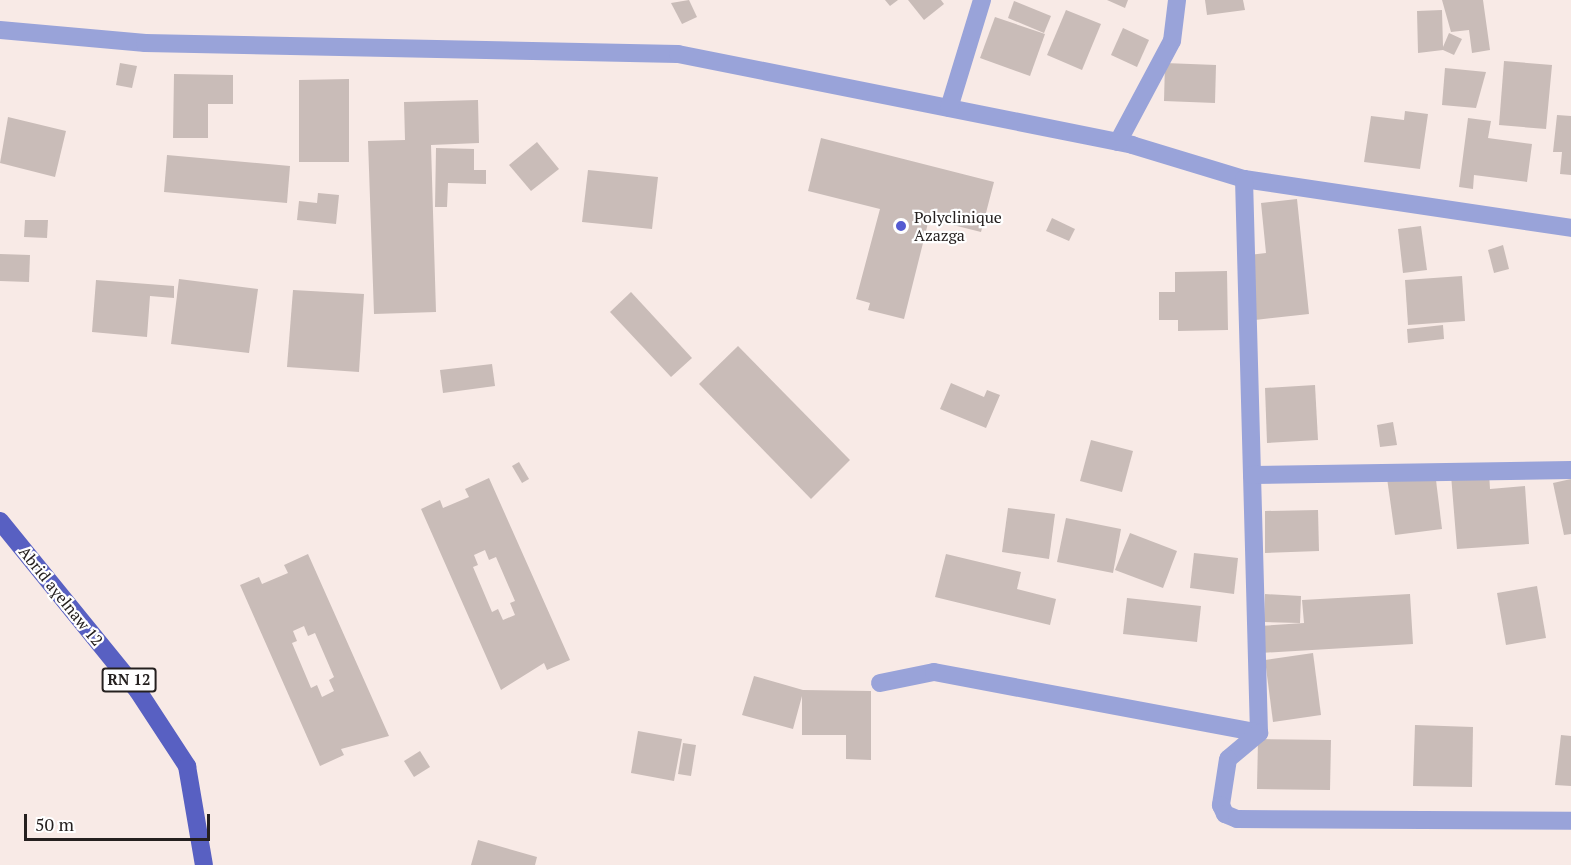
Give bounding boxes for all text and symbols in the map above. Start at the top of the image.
place label: Polyclinique Azazga [914,207,1002,245]
marker: Polyclinique Azazga [892,217,910,235]
street label: Abrid aɣelnaw 12 [15,542,107,650]
road number: RN 12 [100,668,158,692]
scale bar [27,802,213,840]
text: 50 m [35,812,74,836]

